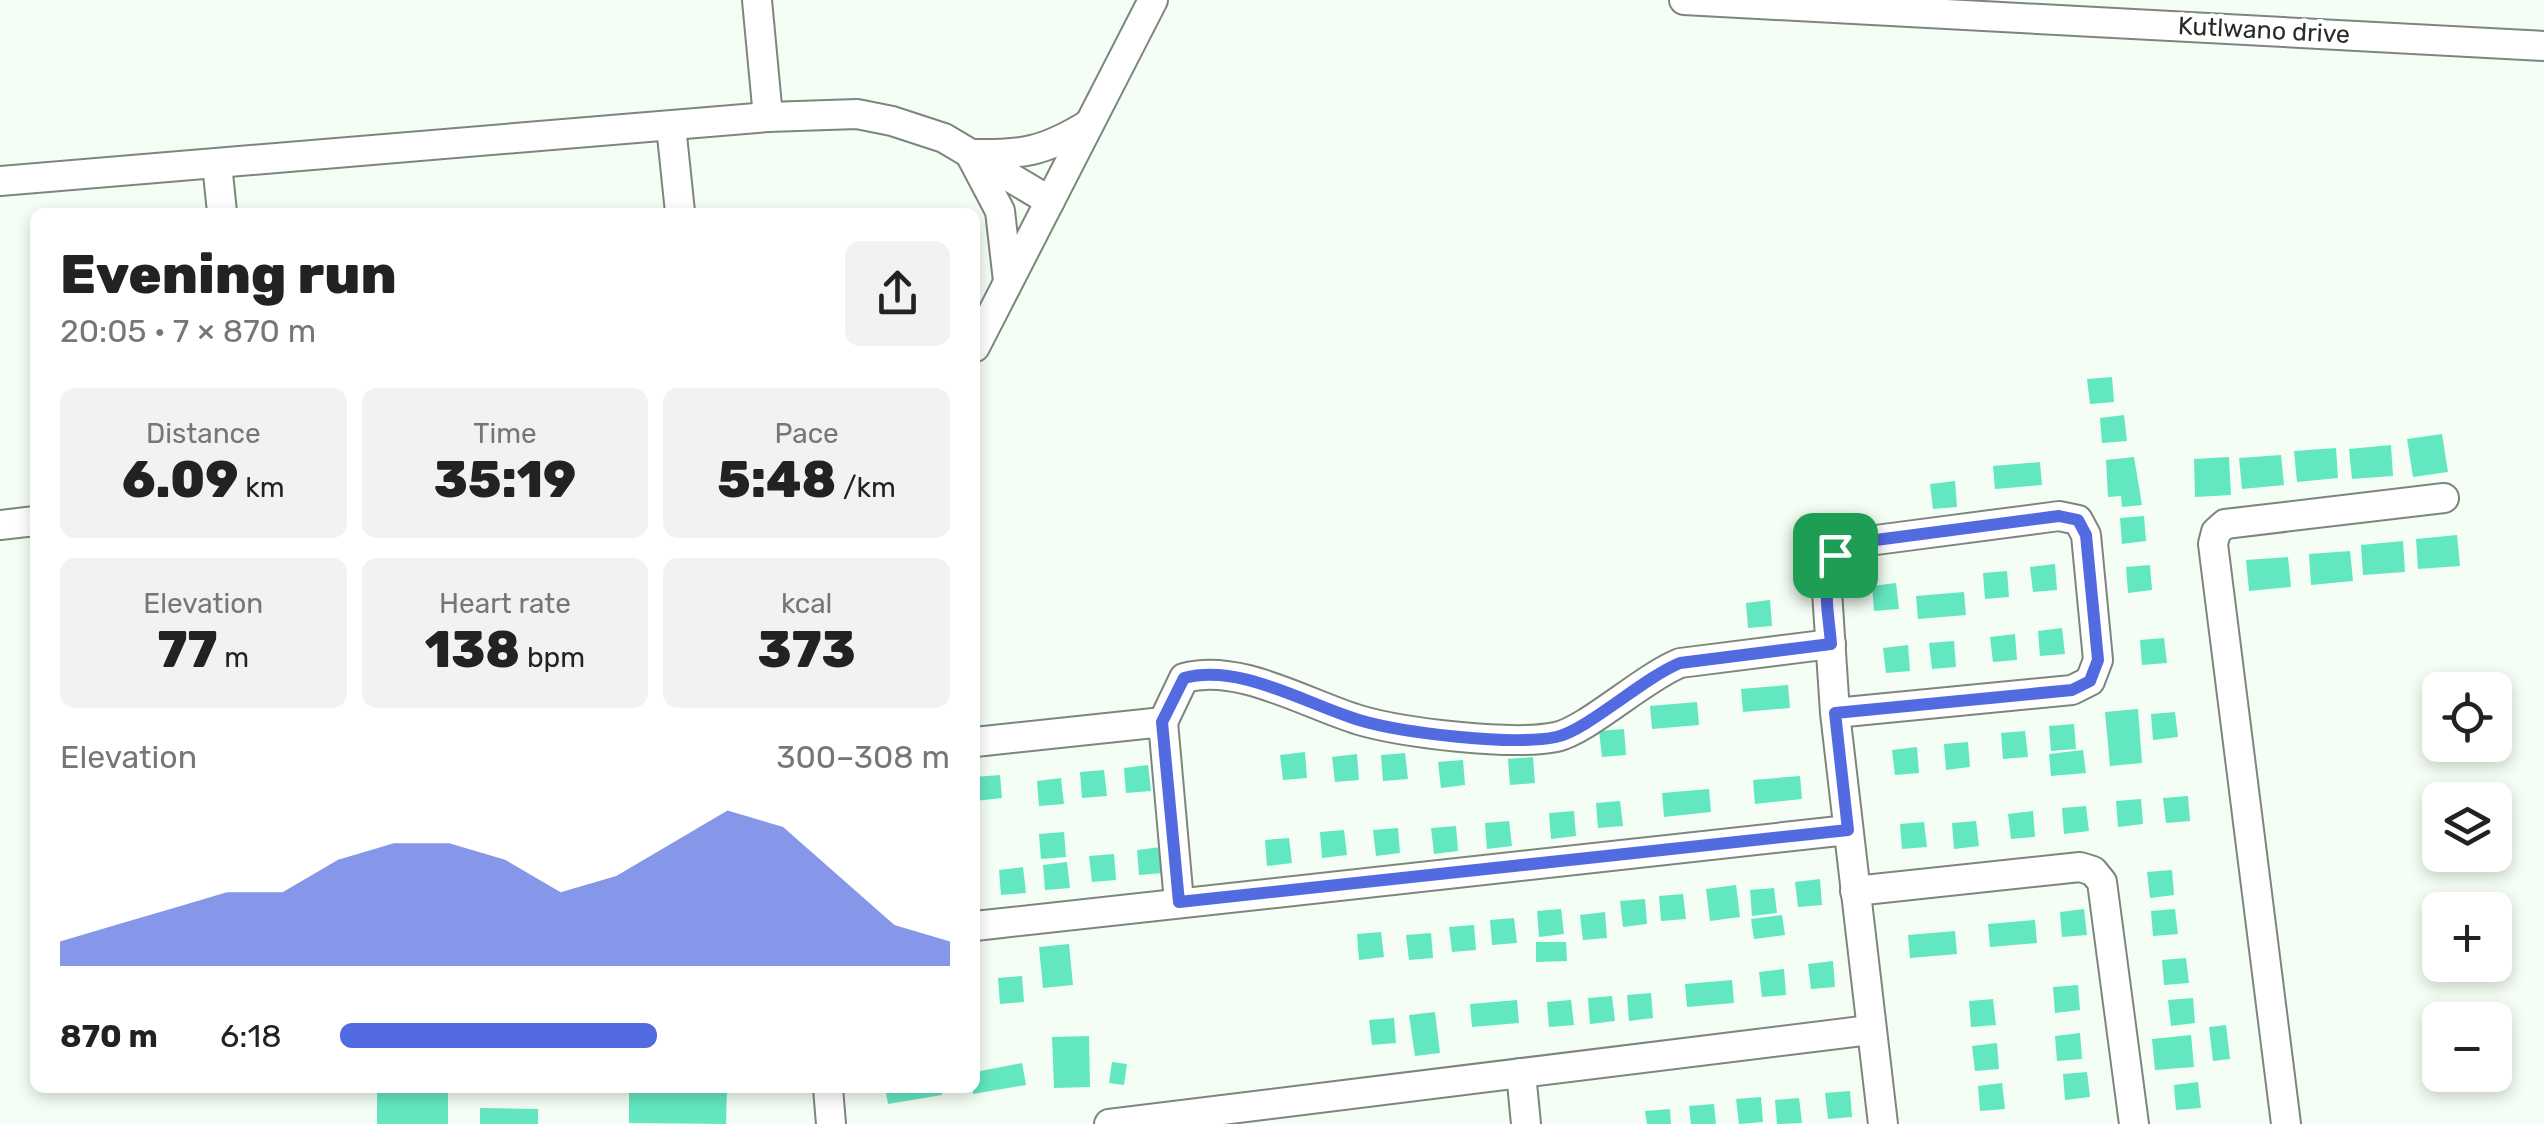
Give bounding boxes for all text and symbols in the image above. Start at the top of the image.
street label: Kutlwano drive [2177,11,2351,49]
button: share [845,241,950,346]
text: Evening run [60,242,397,307]
text: 20:05 · 7 × 870 m [60,312,316,350]
text: Distance [146,417,261,450]
text: Time [473,417,537,450]
text: Pace [775,417,839,450]
text: 6.09 [122,450,238,510]
text: 35:19 [434,450,576,510]
text: 5:48 [717,450,836,510]
text: km [238,471,285,504]
text: /km [836,471,896,504]
pin [1793,513,1878,598]
icon: arrive [1808,528,1863,583]
text: Elevation [143,587,263,620]
text: Heart rate [439,587,571,620]
text: kcal [781,587,832,620]
text: 77 [157,620,217,680]
text: 138 [425,620,520,680]
text: 373 [757,620,856,680]
text: m [217,641,249,674]
text: bpm [520,641,585,674]
map controls [2422,672,2512,1092]
button: locate [2422,672,2512,762]
text: Elevation [60,738,197,776]
text: 300–308 m [776,738,950,776]
button: layers [2422,782,2512,872]
button: + [2422,892,2512,982]
button: − [2422,1002,2512,1092]
text: 870 m [60,1017,158,1055]
text: 6:18 [220,1017,282,1055]

